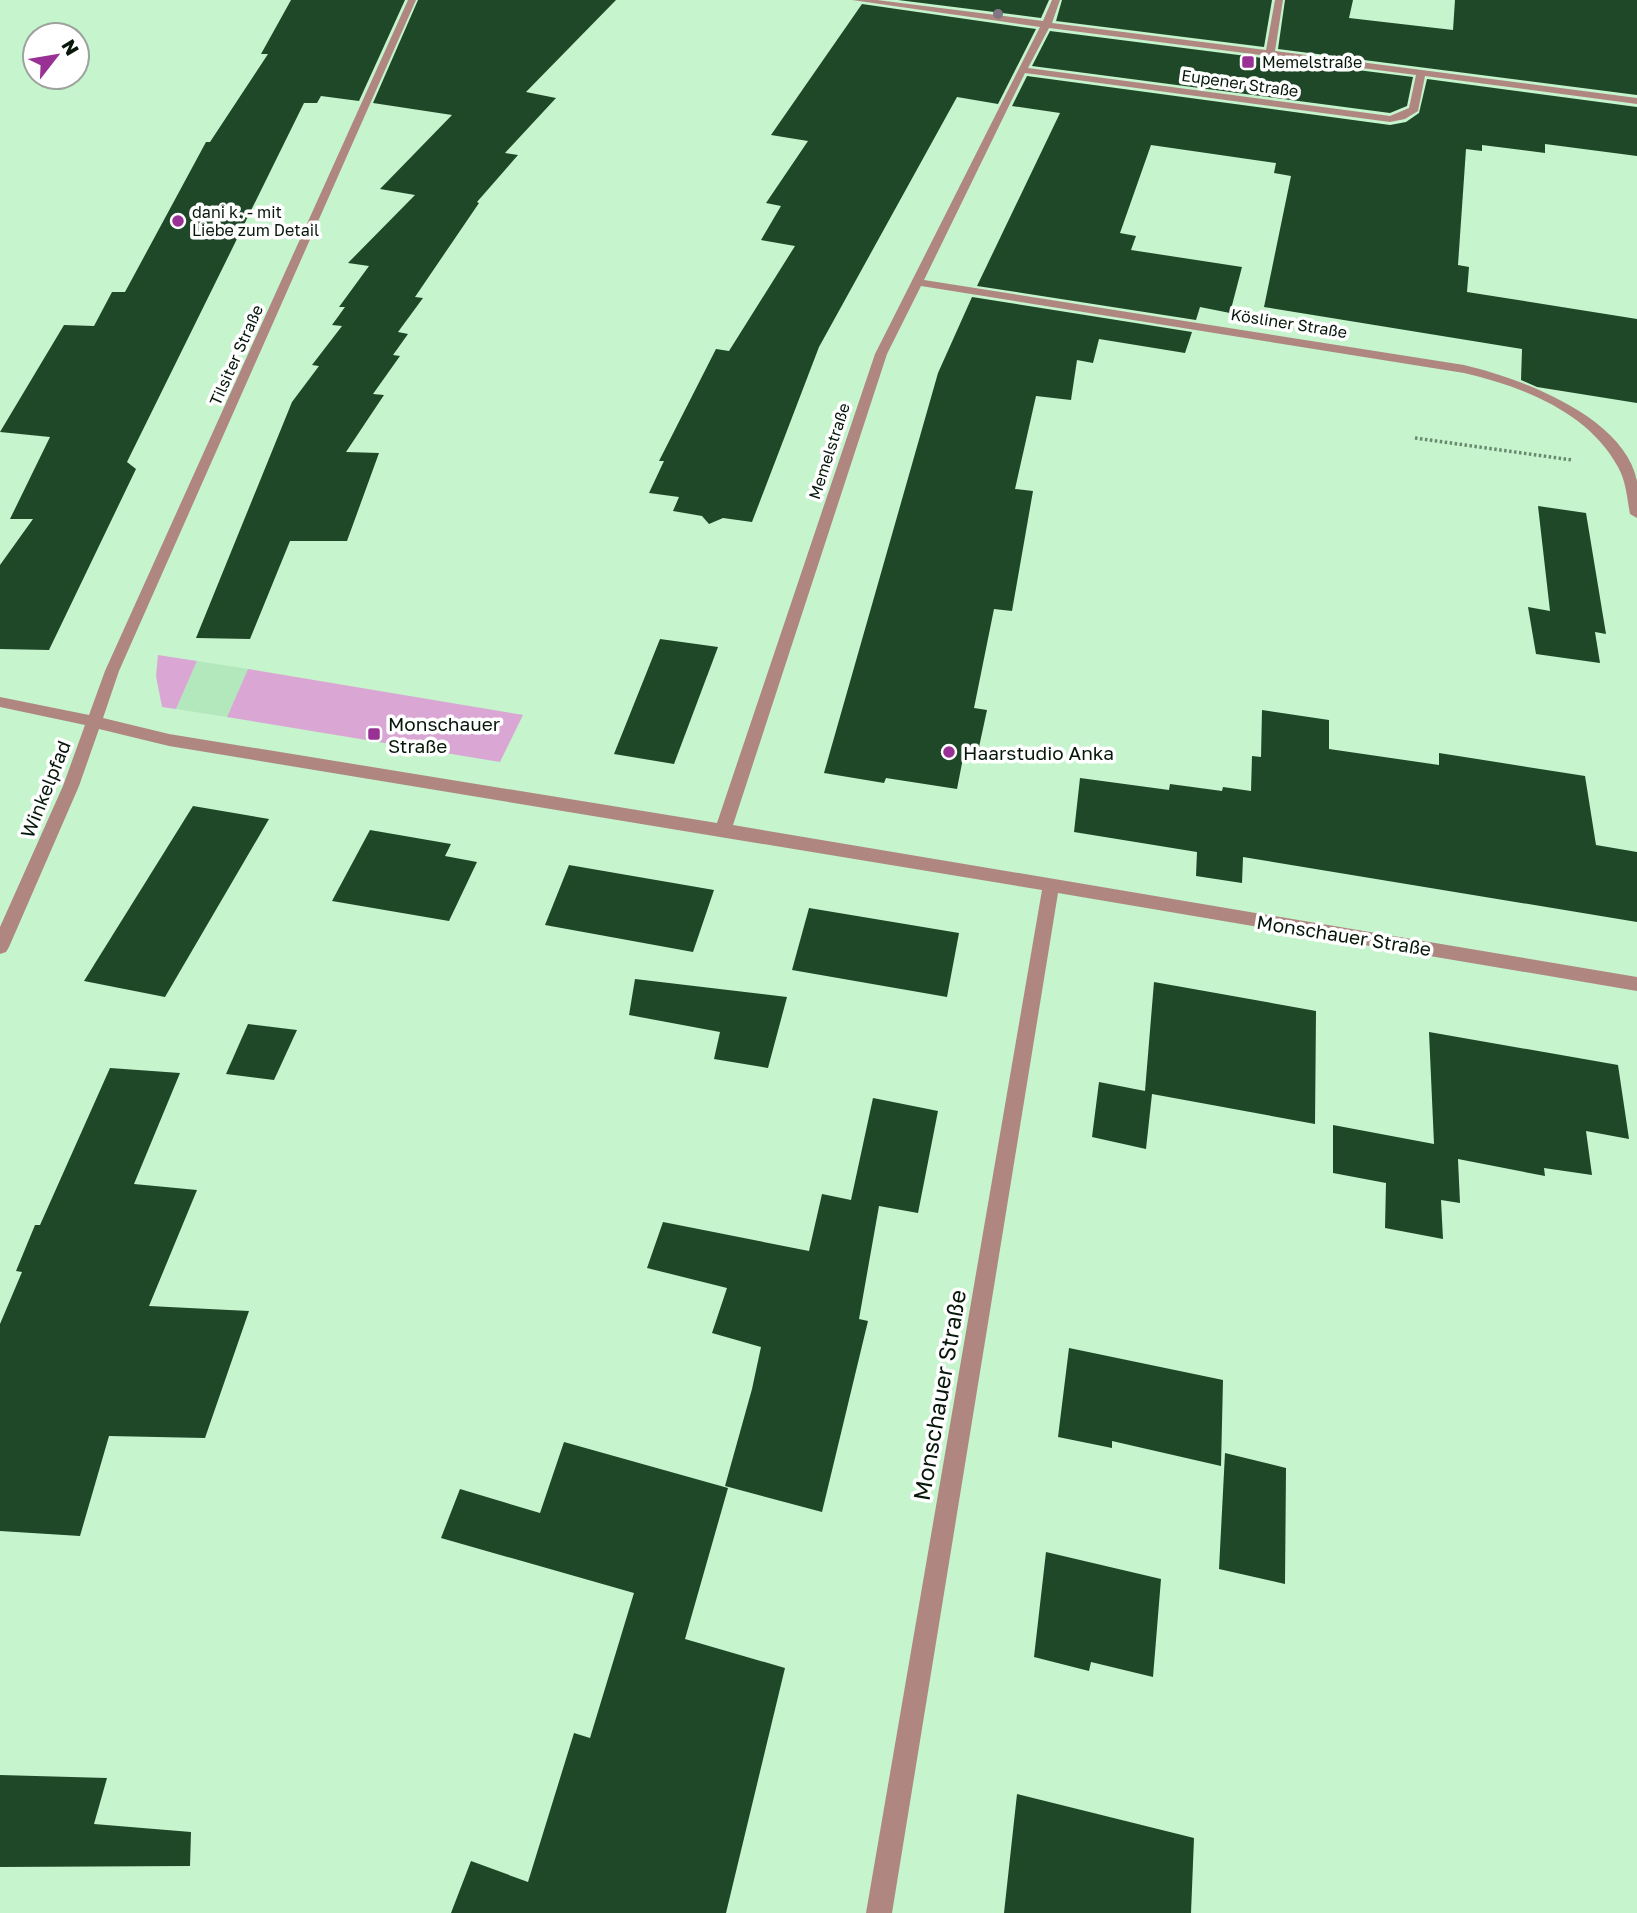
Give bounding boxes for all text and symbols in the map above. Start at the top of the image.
north arrow [21,21,91,91]
text: N [57,35,85,59]
place label: Memelstraße [1262,52,1362,72]
marker: Memelstraße [1240,54,1256,70]
street label: Eupener Straße [1180,65,1300,101]
place label: dani k. - mit Liebe zum Detail [192,202,319,240]
marker: dani k. - mit Liebe zum Detail [170,213,186,229]
street label: Tilsiter Straße [205,302,267,408]
street label: Kösliner Straße [1229,304,1349,342]
street label: Memelstraße [804,400,854,502]
place label: Monschauer Straße [388,712,501,757]
marker: Monschauer Straße [366,726,382,742]
street label: Winkelpfad [15,737,75,841]
place label: Haarstudio Anka [963,741,1114,764]
marker: Haarstudio Anka [941,744,957,760]
street label: Monschauer Straße [1255,910,1433,960]
street label: Monschauer Straße [907,1287,971,1503]

